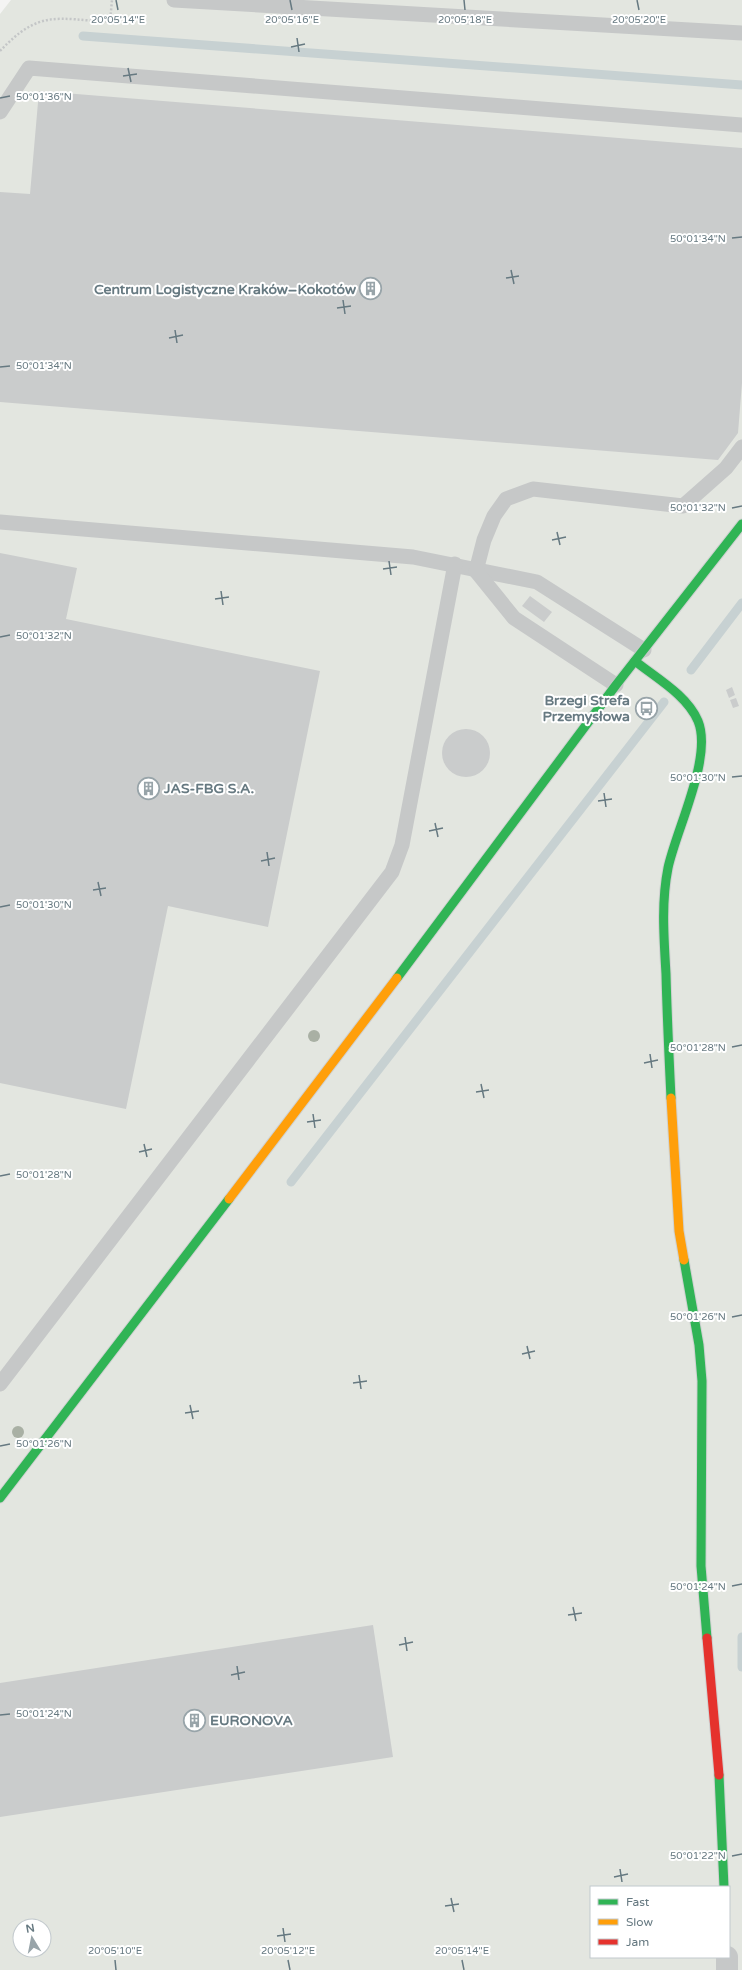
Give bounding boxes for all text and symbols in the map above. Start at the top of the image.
text: 20°05'14"E [91,14,145,26]
text: 20°05'16"E [265,14,319,26]
text: 20°05'18"E [438,14,492,26]
text: 20°05'20"E [612,14,666,26]
text: 50°01'36"N [16,91,72,103]
text: 50°01'34"N [670,233,726,245]
building icon: Centrum Logistyczne Kraków–Kokotów [358,276,384,302]
place label: Centrum Logistyczne Kraków–Kokotów [94,281,356,298]
text: 50°01'34"N [16,360,72,372]
text: 50°01'32"N [670,502,726,514]
text: 50°01'32"N [16,630,72,642]
place label: Brzegi Strefa Przemysłowa [543,692,630,725]
bus stop icon: Brzegi Strefa Przemysłowa [633,695,659,721]
text: 50°01'30"N [670,772,726,784]
building icon: JAS-FBG S.A. [135,775,161,801]
place label: JAS-FBG S.A. [163,780,254,797]
text: 50°01'30"N [16,899,72,911]
text: 50°01'28"N [670,1042,726,1054]
text: 50°01'28"N [16,1169,72,1181]
text: 50°01'26"N [670,1311,726,1323]
text: 50°01'26"N [16,1438,72,1450]
text: 50°01'24"N [670,1581,726,1593]
building icon: EURONOVA [181,1707,207,1733]
text: 50°01'24"N [16,1708,72,1720]
place label: EURONOVA [210,1712,293,1729]
text: 50°01'22"N [670,1850,726,1862]
legend [590,1886,730,1958]
text: Fast [626,1895,650,1909]
text: Slow [626,1915,653,1929]
north arrow [12,1918,52,1958]
text: N [25,1921,36,1936]
text: Jam [626,1935,649,1949]
text: 20°05'10"E [88,1945,142,1957]
text: 20°05'12"E [261,1945,315,1957]
text: 20°05'14"E [435,1945,489,1957]

